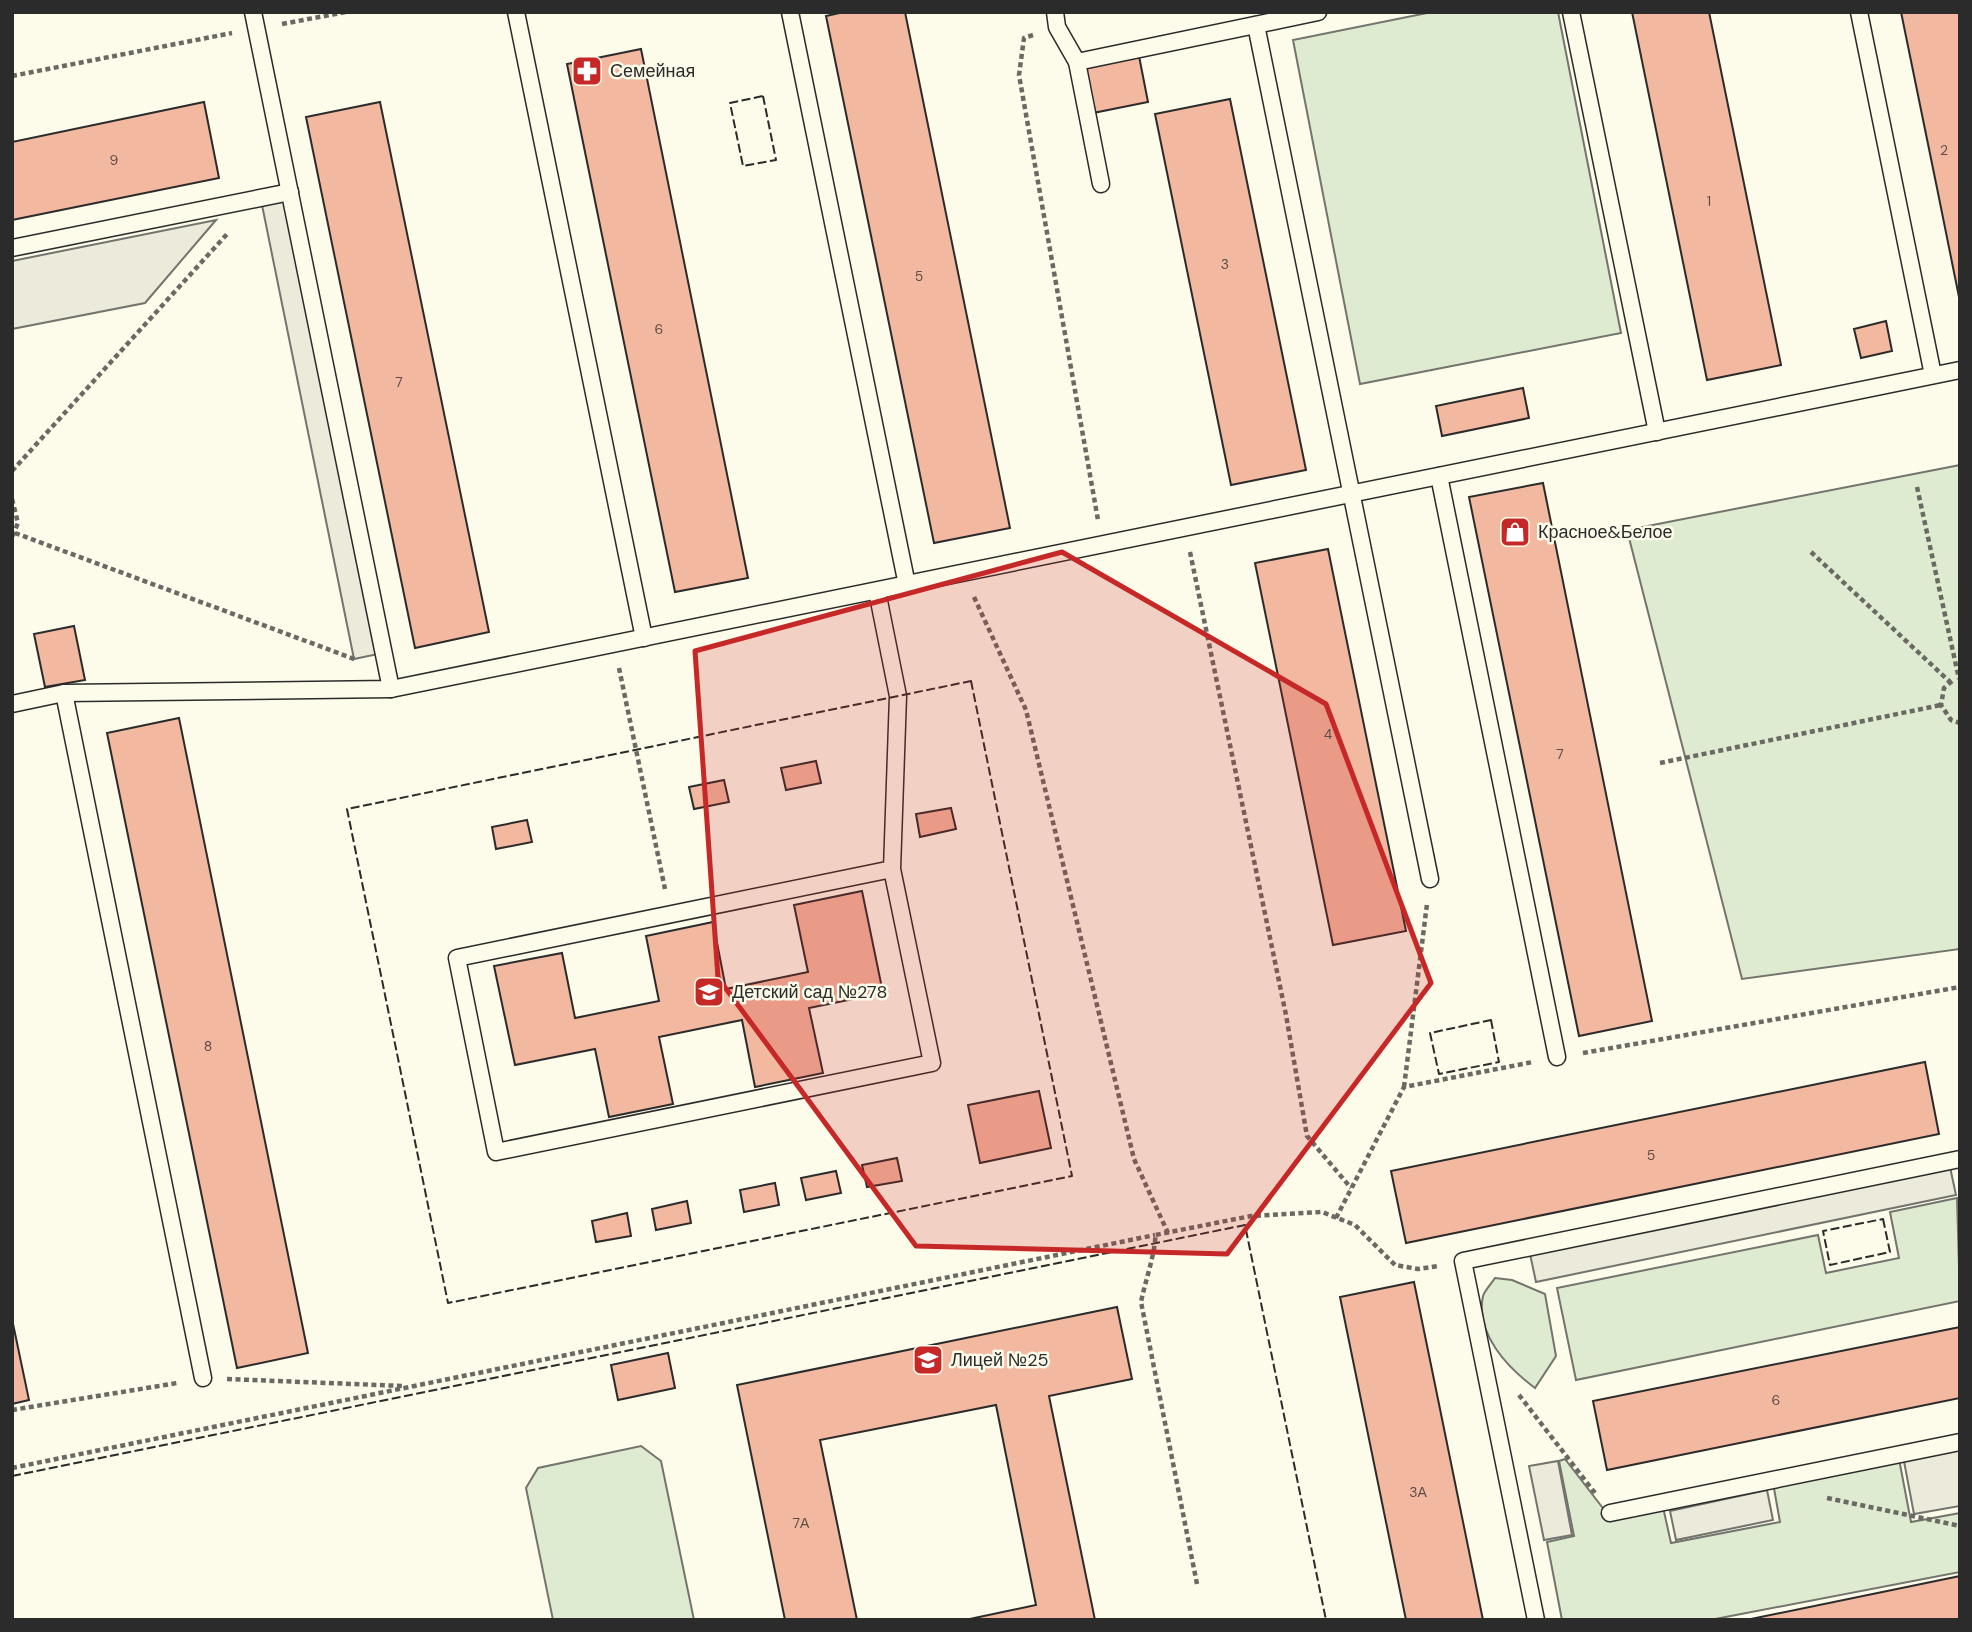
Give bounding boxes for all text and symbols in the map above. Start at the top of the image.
pharmacy icon: Семейная [570,54,604,88]
place label: Семейная [610,59,695,83]
house number: 2 [1940,141,1948,159]
house number: 9 [110,151,119,169]
house number: 1 [1707,192,1711,210]
house number: 3 [1221,255,1229,273]
house number: 5 [915,267,923,285]
house number: 6 [655,320,663,338]
house number: 7 [395,373,403,391]
shop icon: Красное&Белое [1498,515,1532,549]
place label: Красное&Белое [1538,520,1673,544]
house number: 4 [1324,725,1333,743]
house number: 7 [1556,745,1564,763]
school or university icon: Детский сад №278 [692,975,726,1009]
place label: Детский сад №278 [732,980,887,1004]
house number: 8 [204,1037,212,1055]
house number: 5 [1647,1146,1655,1164]
school or university icon: Лицей №25 [911,1343,945,1377]
place label: Лицей №25 [951,1348,1049,1372]
house number: 6 [1772,1391,1780,1409]
house number: 3А [1409,1483,1427,1501]
house number: 7А [793,1514,810,1532]

